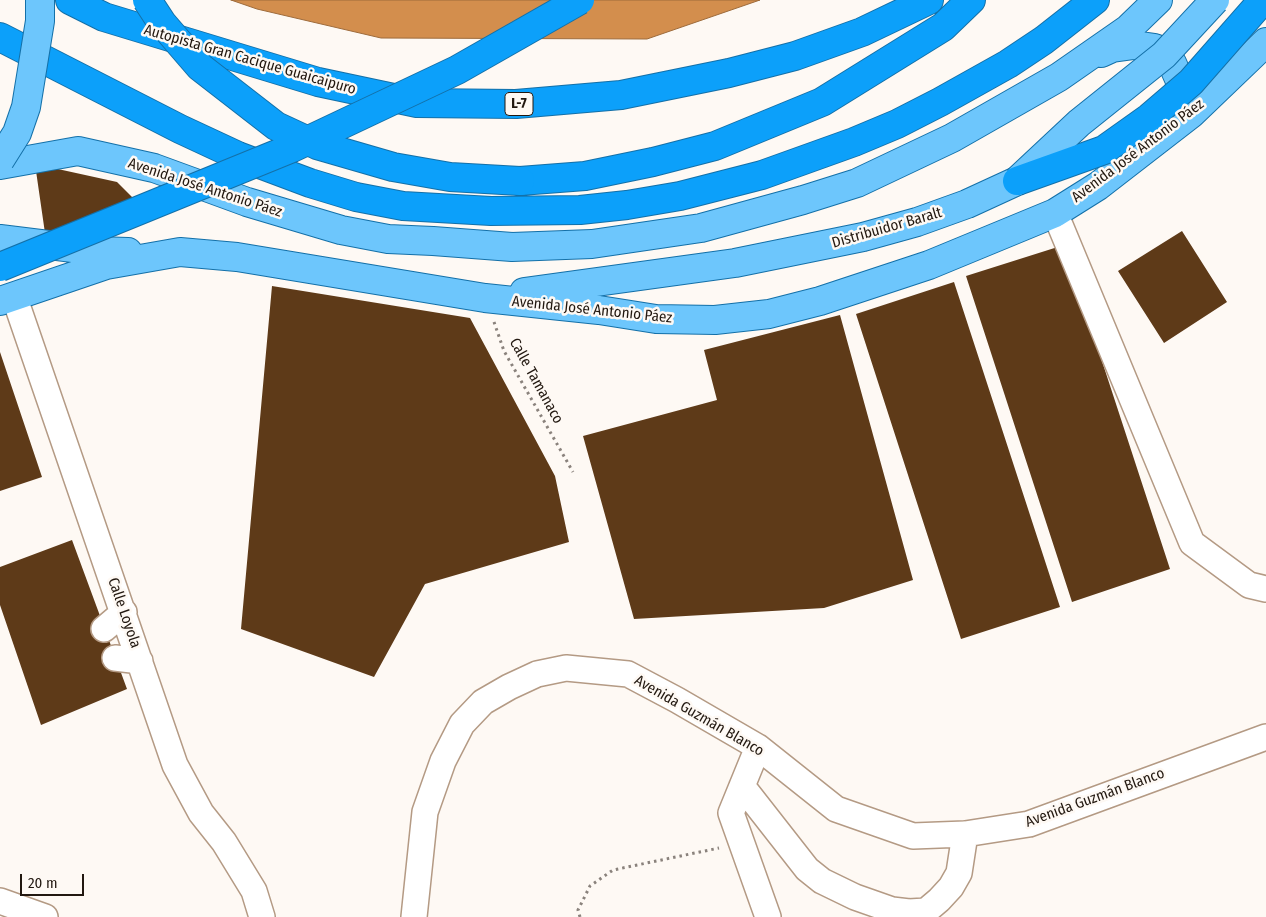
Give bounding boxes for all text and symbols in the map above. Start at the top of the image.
street label: Autopista Gran Cacique Guaicaipuro [142,21,358,99]
road number: L-7 [505,92,533,116]
street label: Avenida José Antonio Páez [1068,95,1208,207]
street label: Avenida José Antonio Páez [126,155,284,221]
street label: Distribuidor Baralt [830,204,944,252]
street label: Avenida José Antonio Páez [511,293,673,327]
street label: Calle Tamanaco [505,335,567,427]
street label: Calle Loyola [104,575,144,651]
street label: Avenida Guzmán Blanco [631,672,767,760]
street label: Avenida Guzmán Blanco [1023,764,1167,832]
scale bar [22,864,86,896]
text: 20 m [28,874,58,892]

